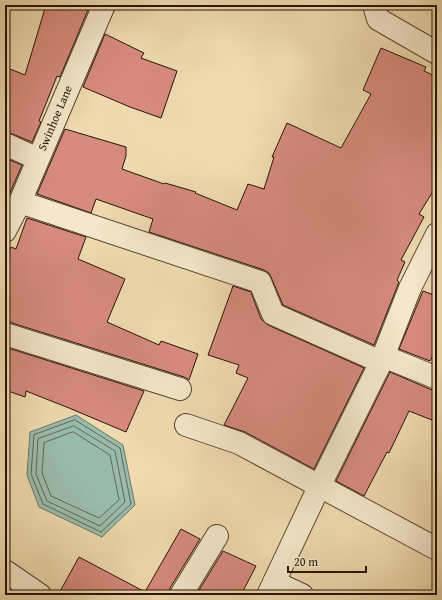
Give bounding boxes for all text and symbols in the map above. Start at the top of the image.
street label: Swinhoe Lane [33,82,76,153]
scale bar [288,548,366,574]
text: 20 m [294,553,318,570]

